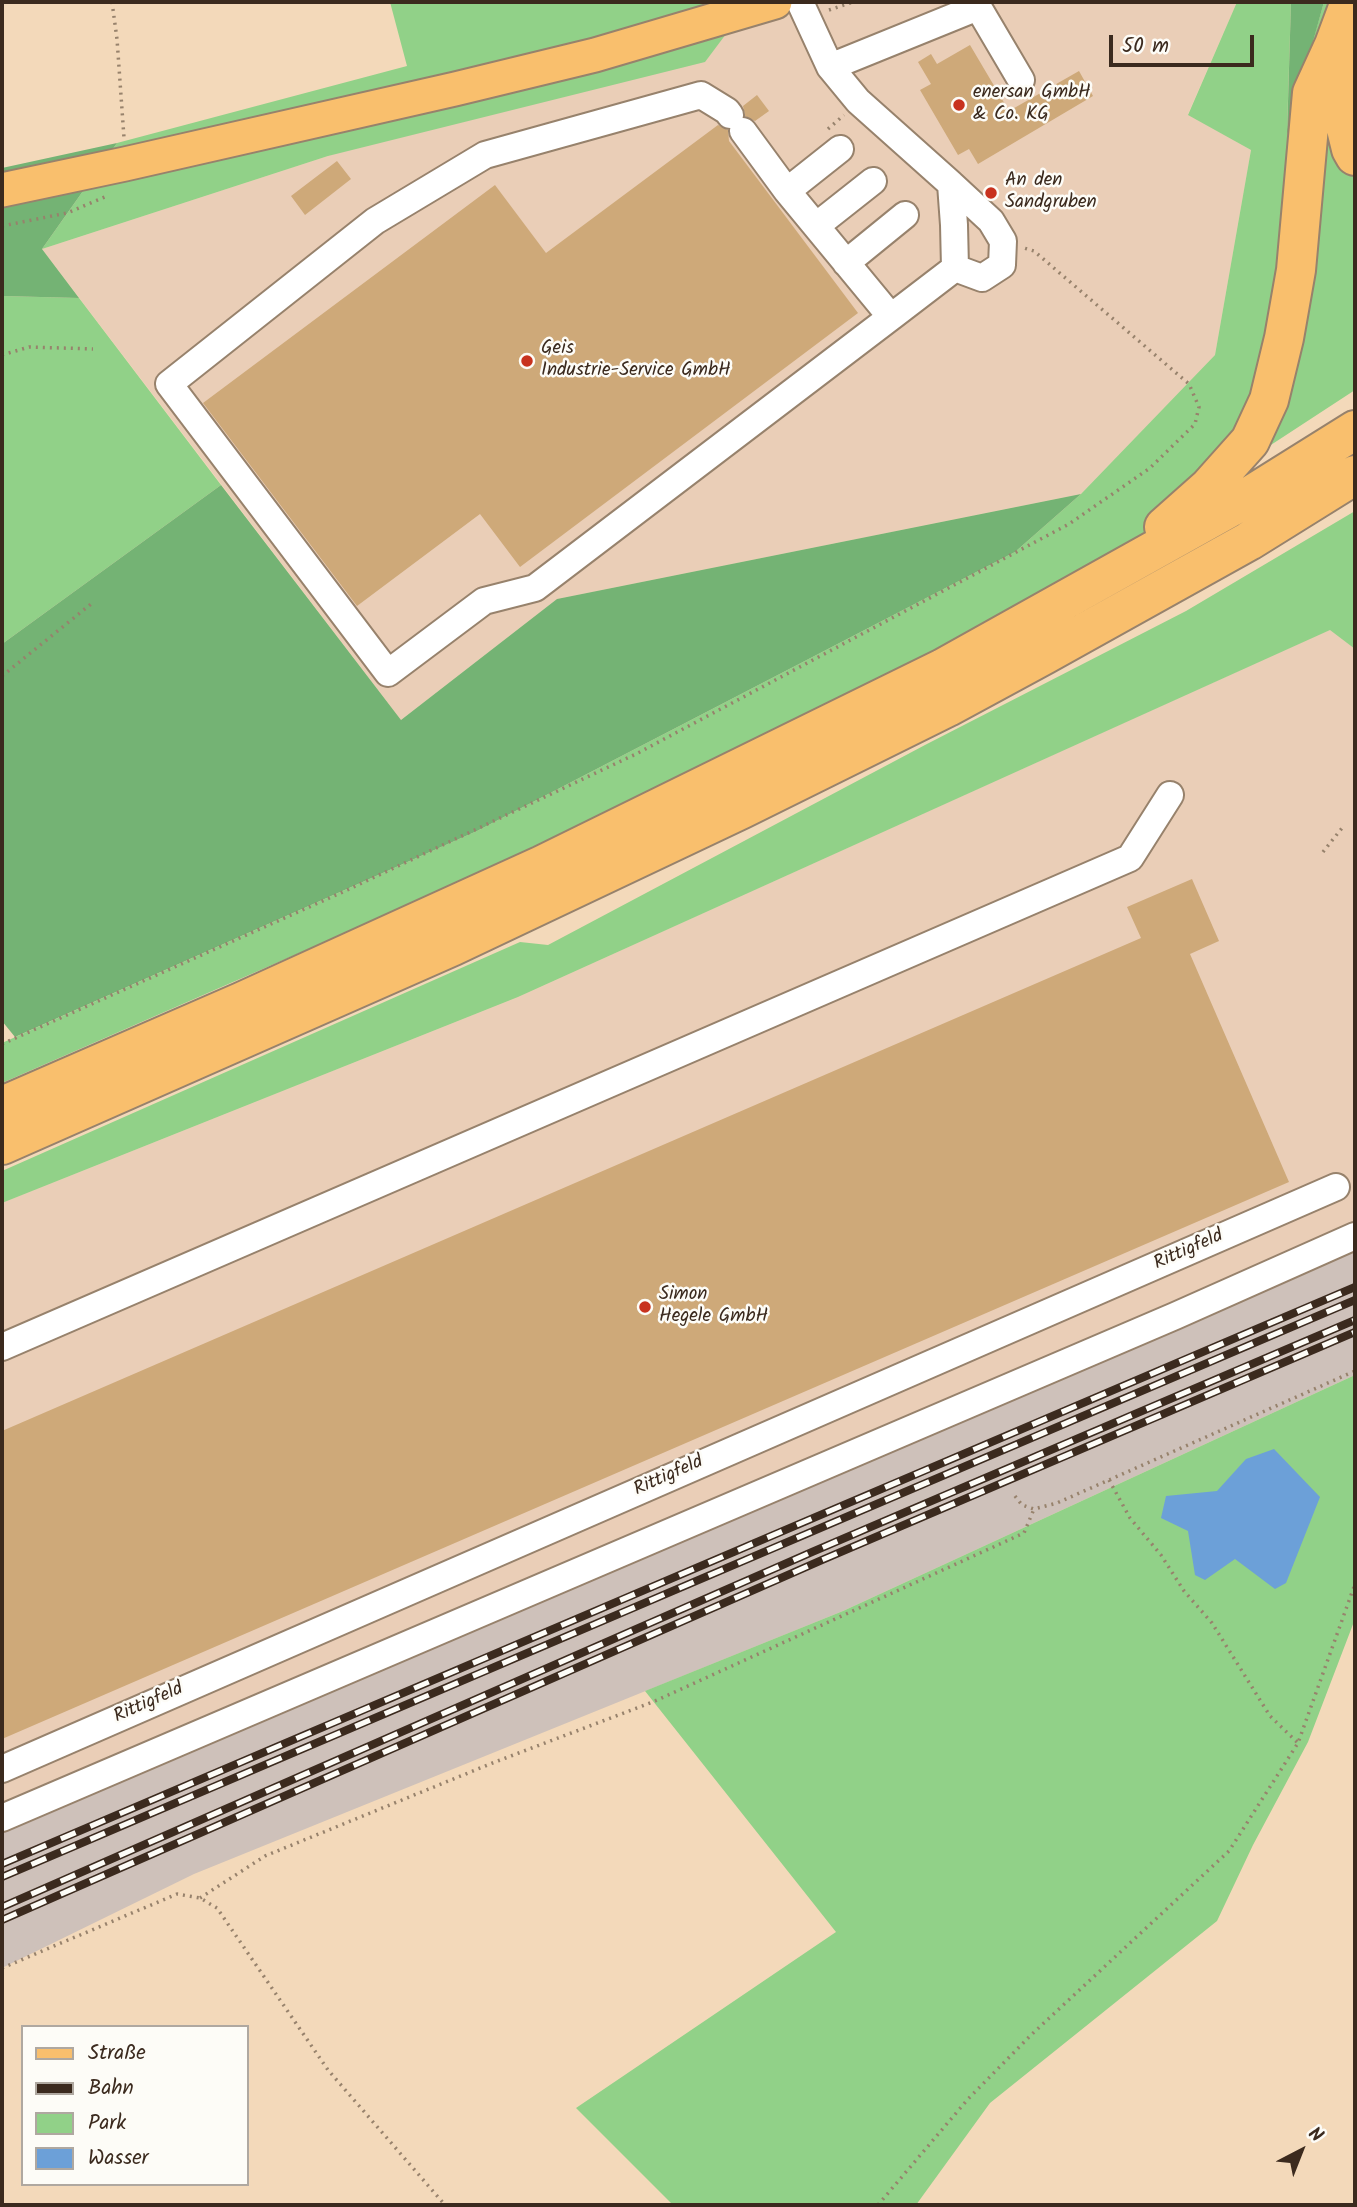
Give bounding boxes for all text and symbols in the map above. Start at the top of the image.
scale bar [1112,21,1257,65]
text: 50 m [1122,30,1169,63]
place label: enersan GmbH & Co. KG [973,83,1091,127]
marker: enersan GmbH & Co. KG [951,97,967,113]
place label: An den Sandgruben [1005,171,1097,215]
marker: An den Sandgruben [983,185,999,201]
place label: Geis Industrie-Service GmbH [541,339,731,383]
marker: Geis Industrie-Service GmbH [519,353,535,369]
street label: Rittigfeld [1151,1226,1227,1276]
place label: Simon Hegele GmbH [659,1285,768,1329]
marker: Simon Hegele GmbH [637,1299,653,1315]
street label: Rittigfeld [631,1452,707,1502]
street label: Rittigfeld [111,1679,187,1729]
legend [21,2025,248,2186]
text: Straße [88,2037,146,2070]
text: Bahn [88,2072,134,2105]
text: Park [88,2107,126,2140]
north arrow [1266,2116,1336,2186]
text: N [1301,2120,1330,2151]
text: Wasser [88,2142,149,2175]

